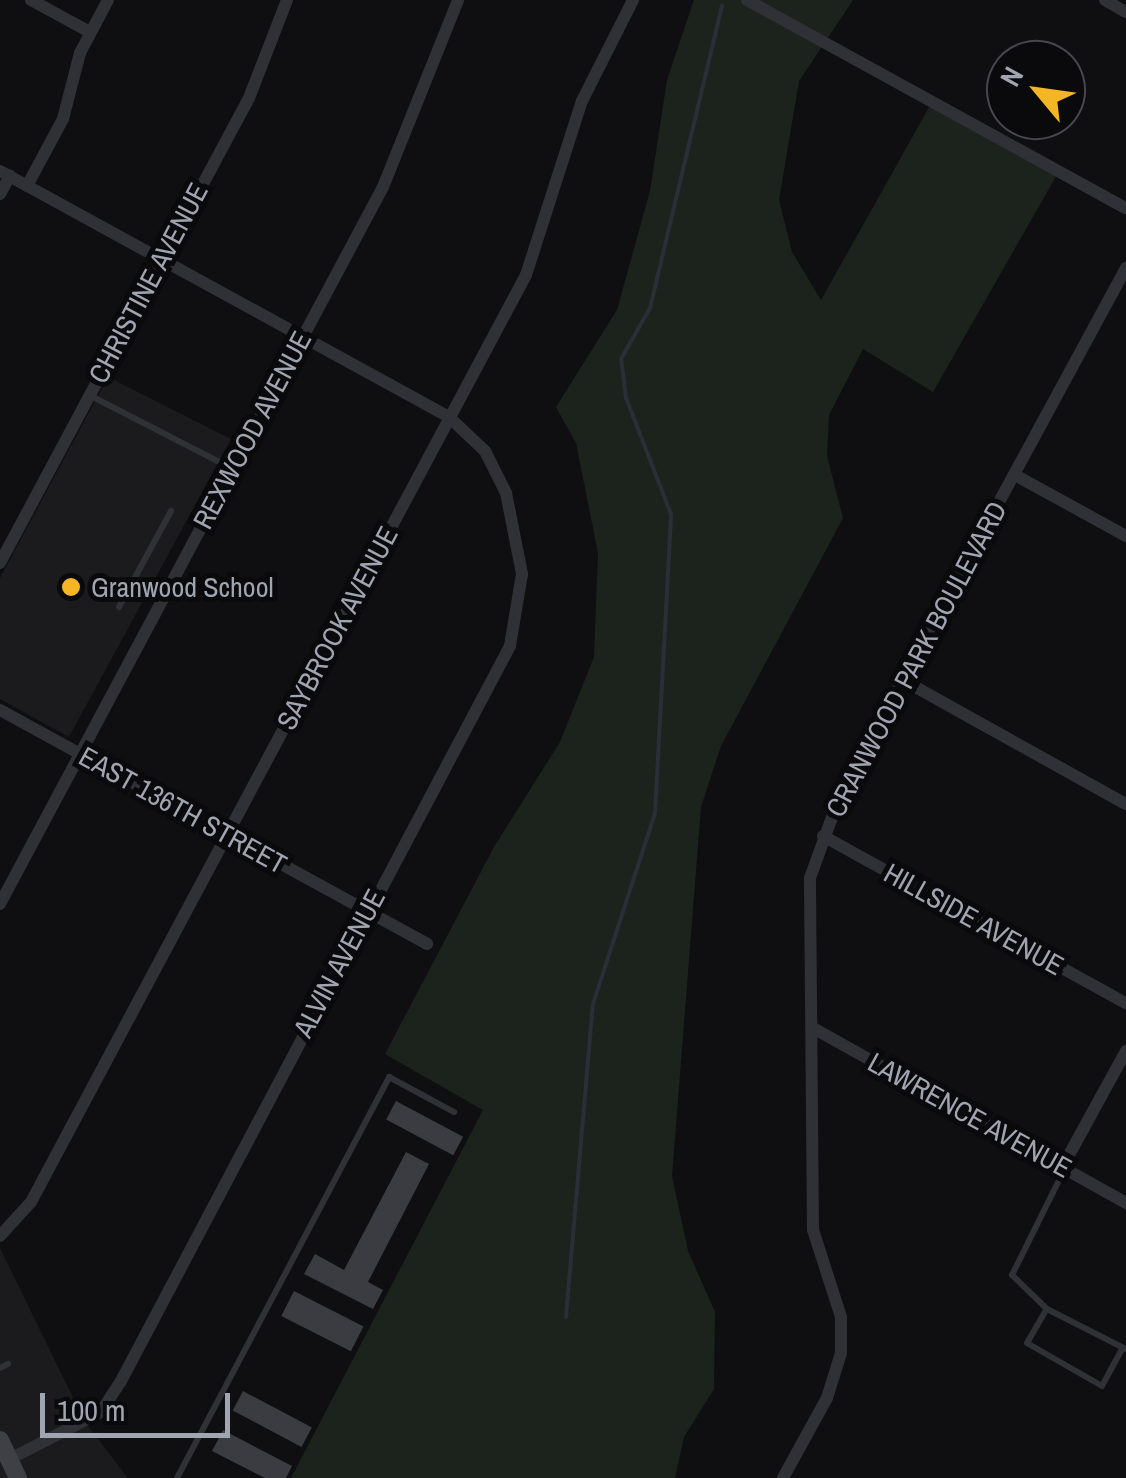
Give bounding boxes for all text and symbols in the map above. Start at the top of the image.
north arrow [986,40,1086,140]
text: N [991,60,1032,93]
street label: CHRISTINE AVENUE [81,177,215,389]
street label: REXWOOD AVENUE [185,325,319,535]
street label: CRANWOOD PARK BOULEVARD [818,495,1014,823]
street label: SAYBROOK AVENUE [269,520,405,736]
place label: Granwood School [91,570,274,604]
marker: Granwood School [60,576,82,598]
street label: EAST 136TH STREET [73,739,293,881]
street label: HILLSIDE AVENUE [878,856,1070,982]
street label: ALVIN AVENUE [286,883,392,1043]
street label: LAWRENCE AVENUE [862,1045,1078,1185]
scale bar [45,1373,235,1435]
text: 100 m [57,1390,125,1430]

